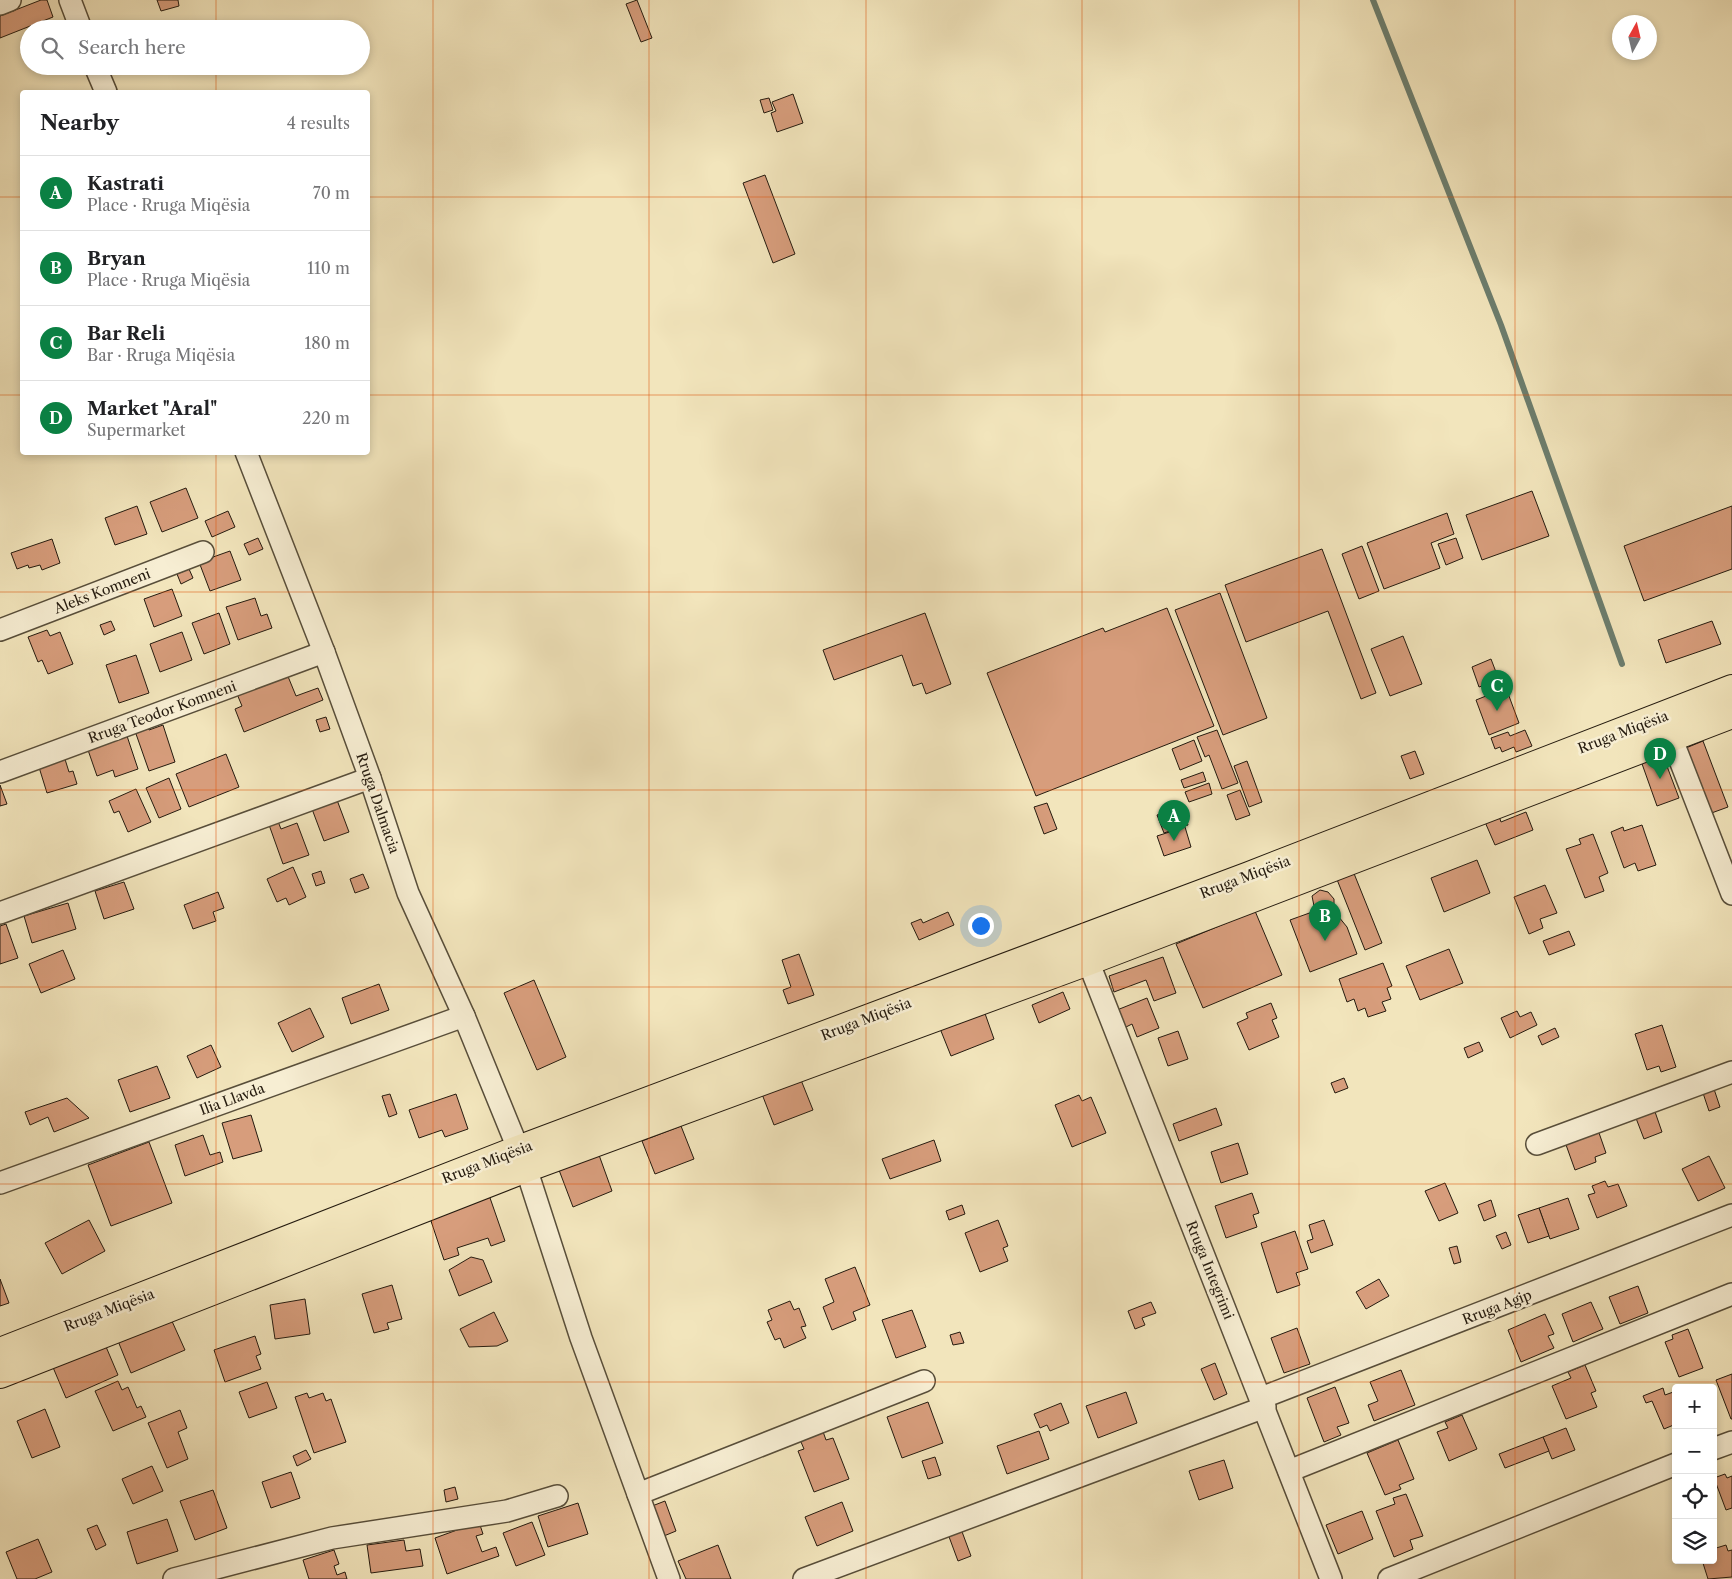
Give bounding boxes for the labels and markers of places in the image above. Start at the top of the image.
pin: C [1481,670,1513,711]
pin: D [1644,738,1676,779]
pin: A [1158,800,1190,841]
pin: B [1309,900,1341,941]

